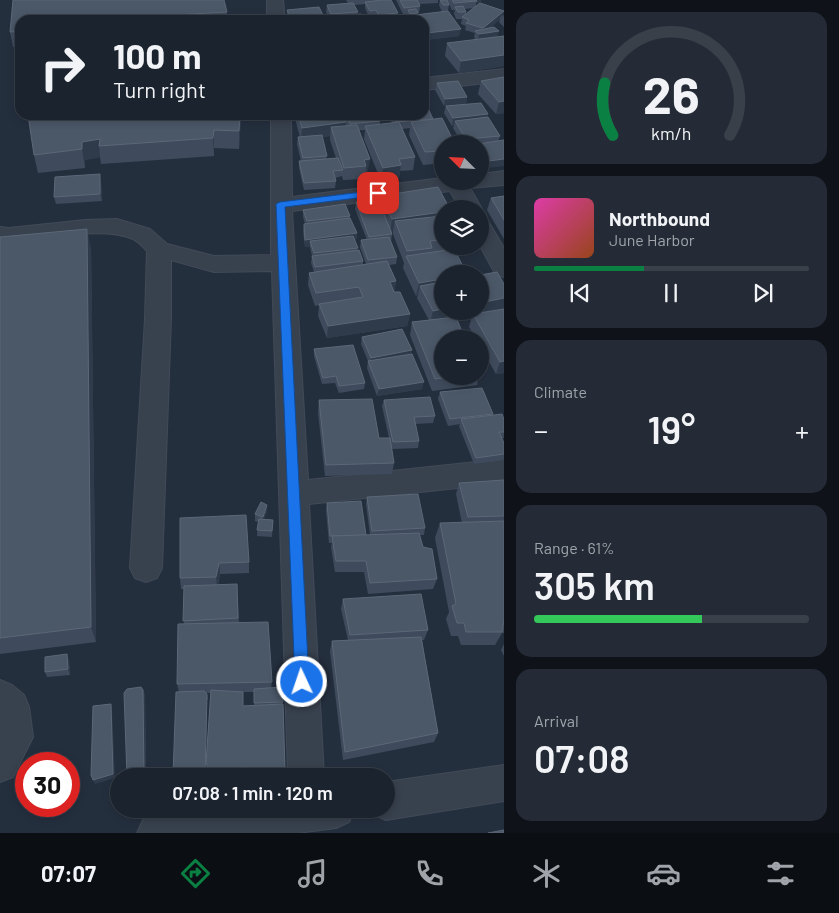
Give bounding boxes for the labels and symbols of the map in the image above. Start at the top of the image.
north arrow [434,135,489,190]
pin [357,172,399,214]
position arrow [275,655,327,707]
speed limit sign: 30 [15,752,80,817]

